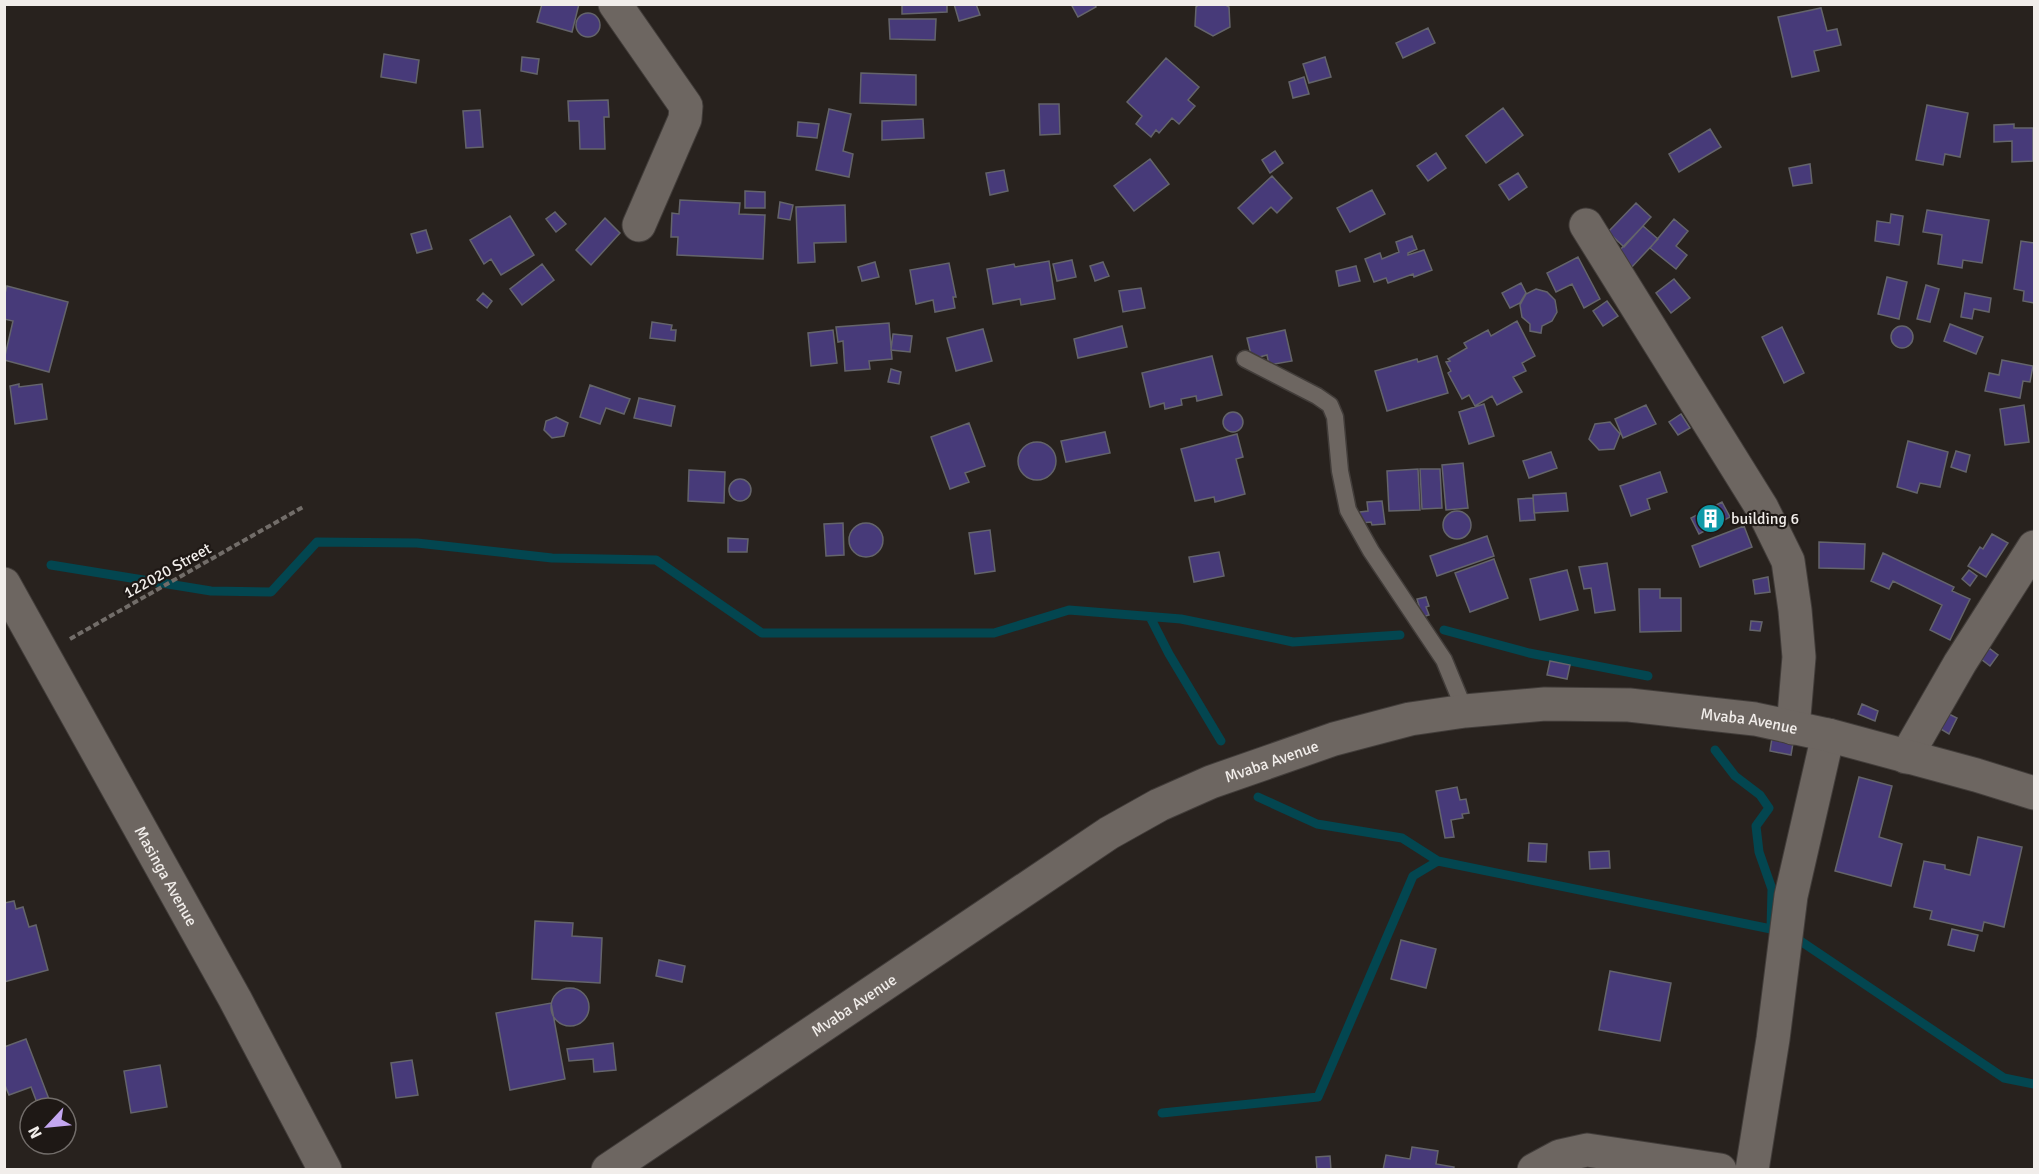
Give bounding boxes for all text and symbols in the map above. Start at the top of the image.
building icon: building 6 [1694,502,1726,534]
place label: building 6 [1731,509,1799,529]
street label: 122020 Street [120,538,215,603]
street label: Mvaba Avenue [1699,704,1800,739]
street label: Mvaba Avenue [1222,736,1322,788]
street label: Masinga Avenue [130,823,201,930]
street label: Mvaba Avenue [808,970,901,1041]
north arrow [18,1096,78,1156]
text: N [24,1123,47,1142]

